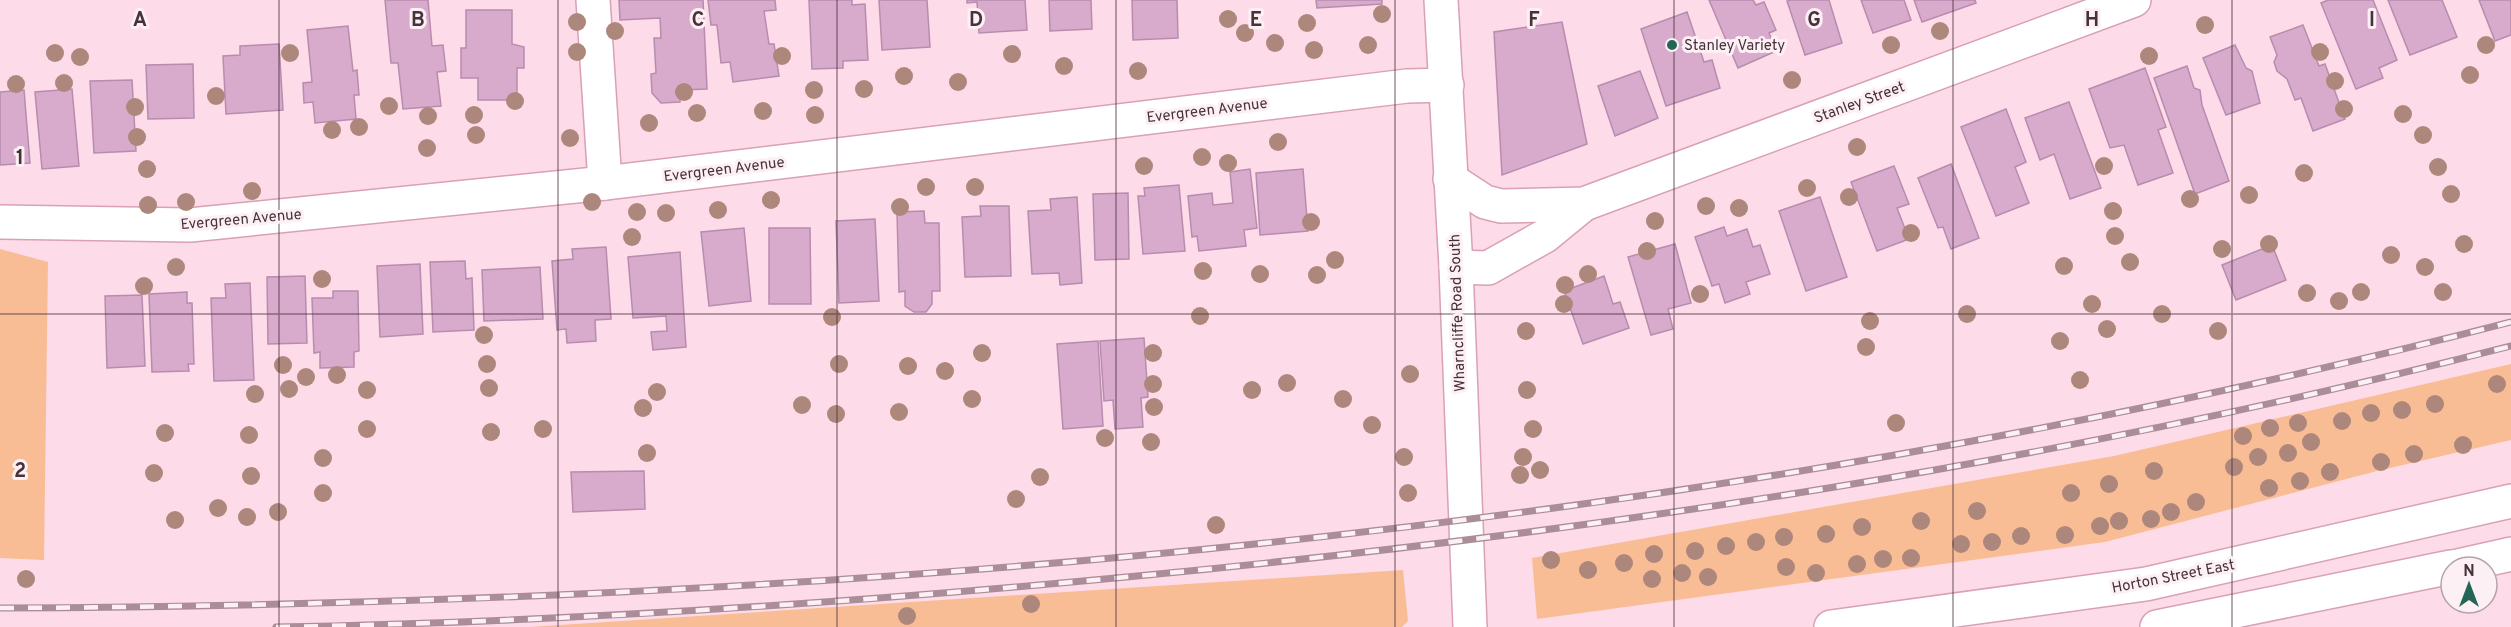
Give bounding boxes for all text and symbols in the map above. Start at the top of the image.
text: A [133,8,147,34]
text: B [411,8,425,34]
text: C [692,8,704,34]
text: D [969,8,983,34]
text: E [1250,8,1262,34]
text: F [1528,8,1540,34]
text: G [1807,8,1821,34]
text: H [2085,8,2099,34]
text: I [2369,8,2375,34]
place label: Stanley Variety [1684,37,1785,56]
marker: Stanley Variety [1665,38,1679,52]
street label: Stanley Street [1811,78,1908,129]
street label: Evergreen Avenue [1146,95,1269,128]
text: 1 [16,146,24,172]
street label: Evergreen Avenue [663,154,786,187]
street label: Evergreen Avenue [180,206,303,235]
street label: Wharncliffe Road South [1446,234,1471,392]
text: 2 [14,459,26,485]
north arrow [2439,555,2499,615]
street label: Horton Street East [2110,556,2236,599]
text: N [2463,562,2475,582]

